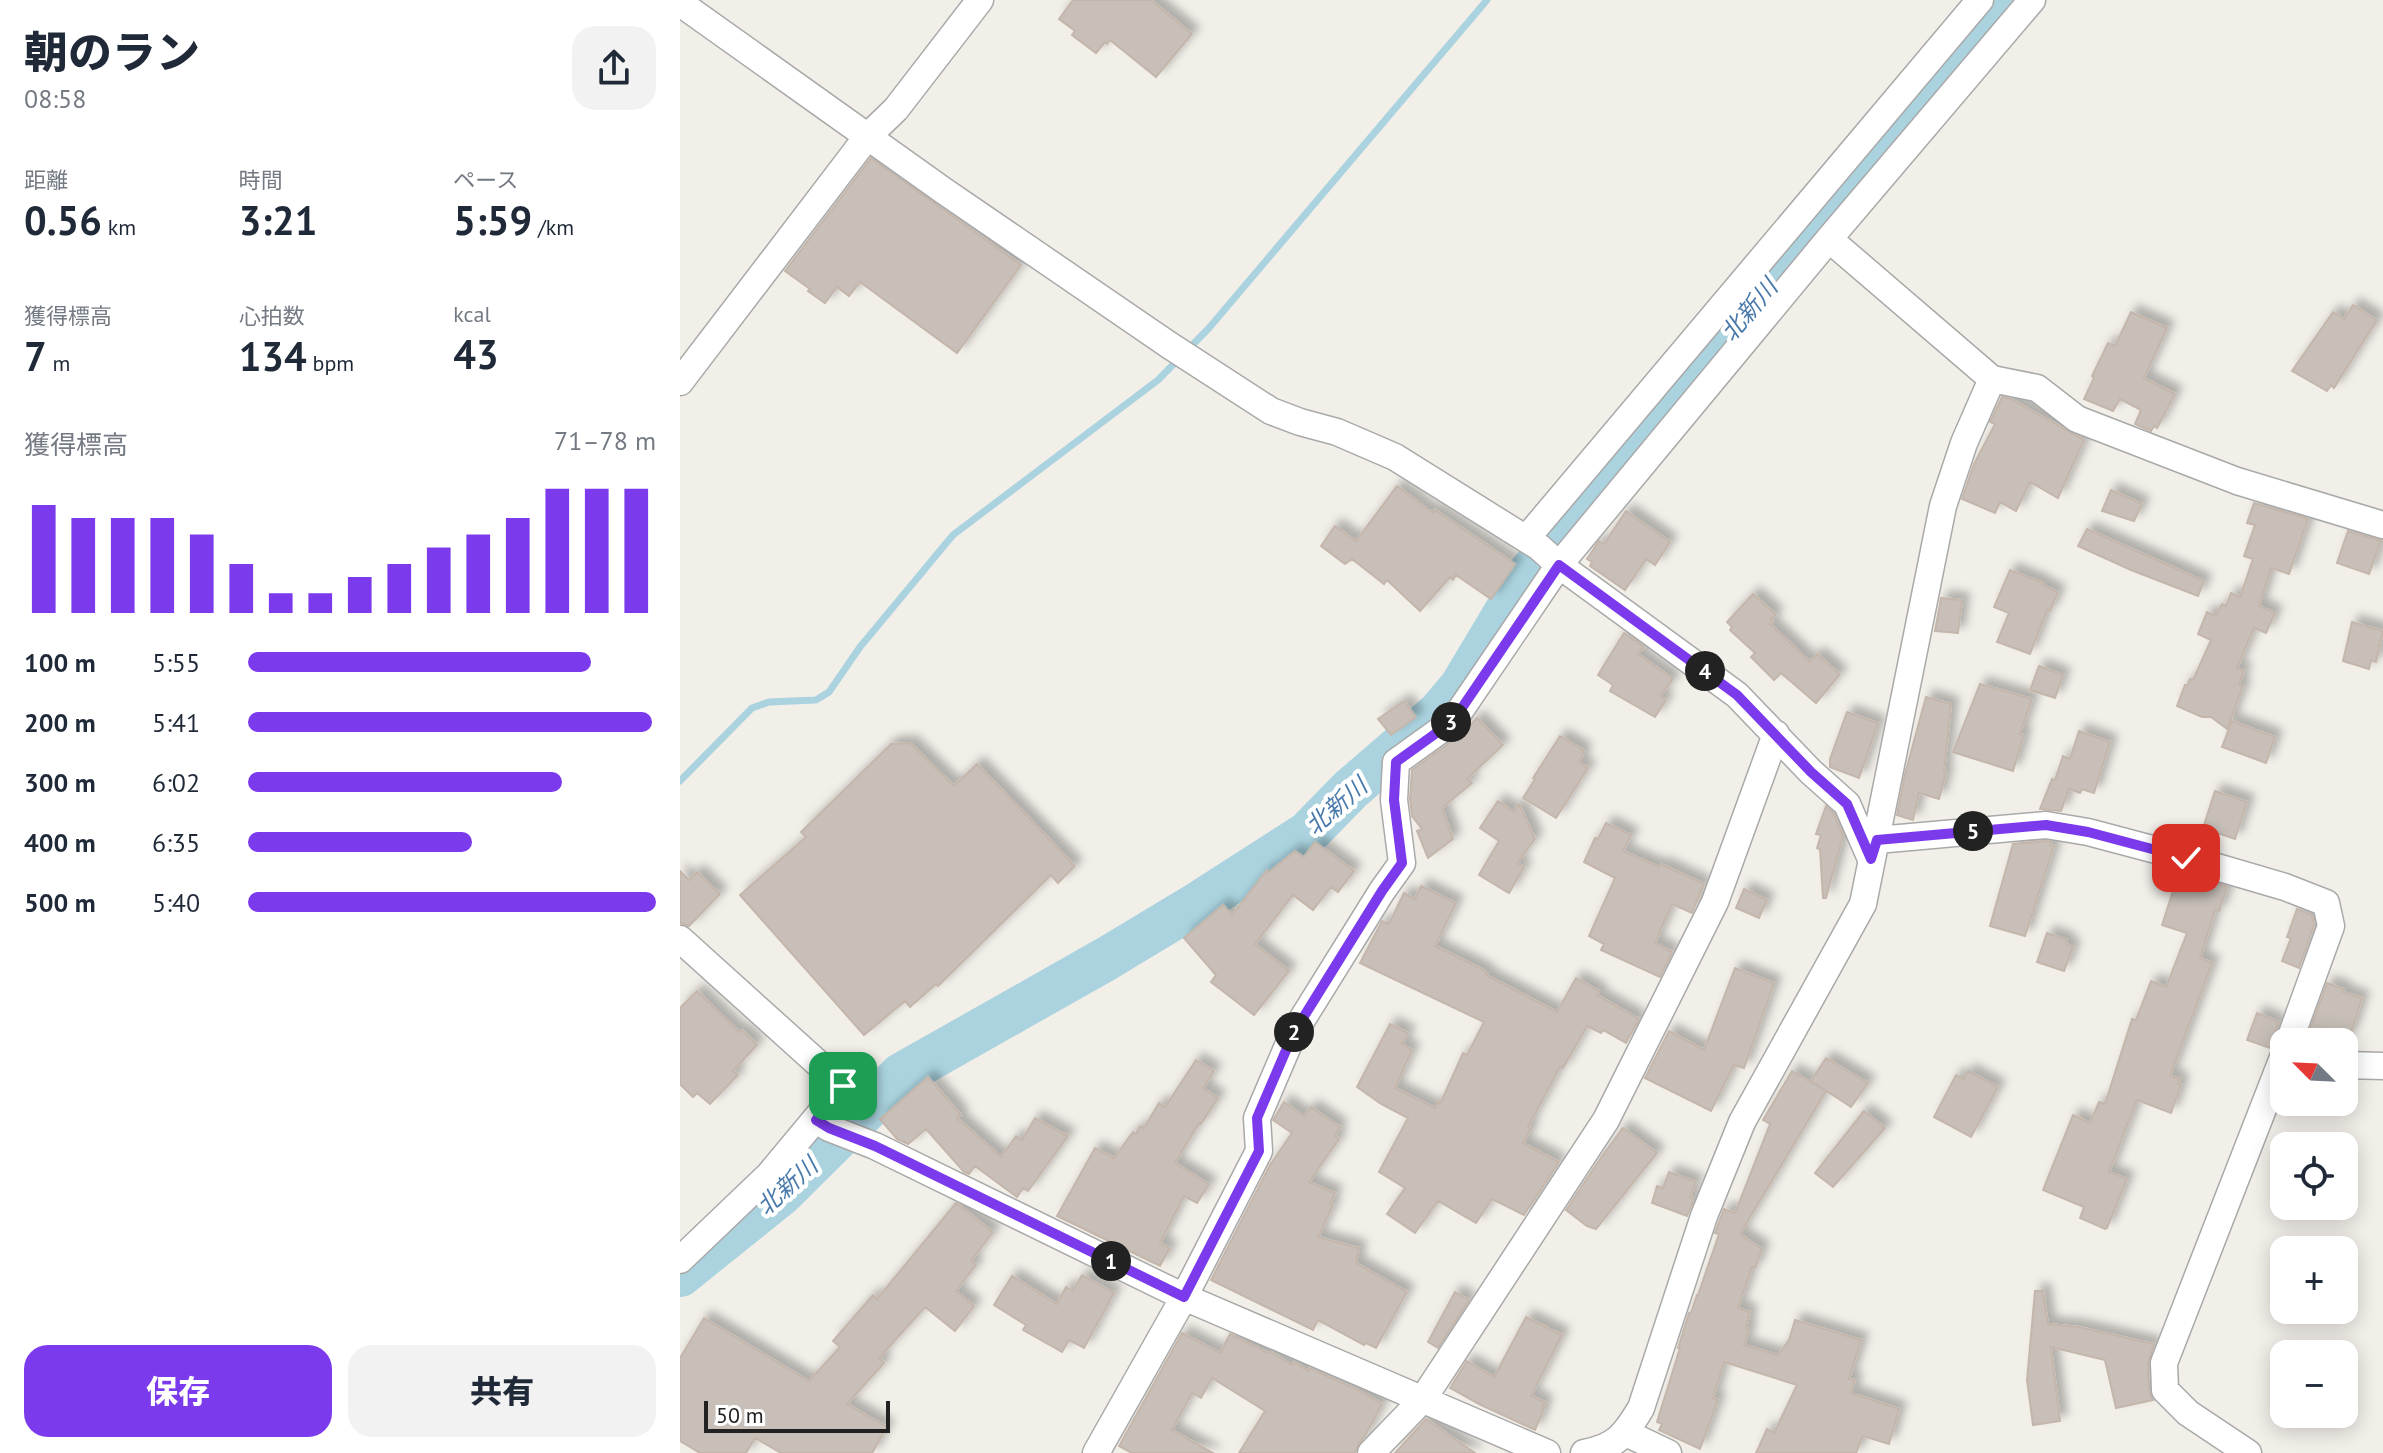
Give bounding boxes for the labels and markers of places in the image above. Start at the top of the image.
pin: 4 [1685,651,1725,691]
pin: 3 [1431,702,1471,742]
pin: 5 [1953,811,1993,851]
pin [2152,824,2220,892]
pin: 2 [1274,1012,1314,1052]
pin [809,1052,877,1120]
pin: 1 [1091,1241,1131,1281]

